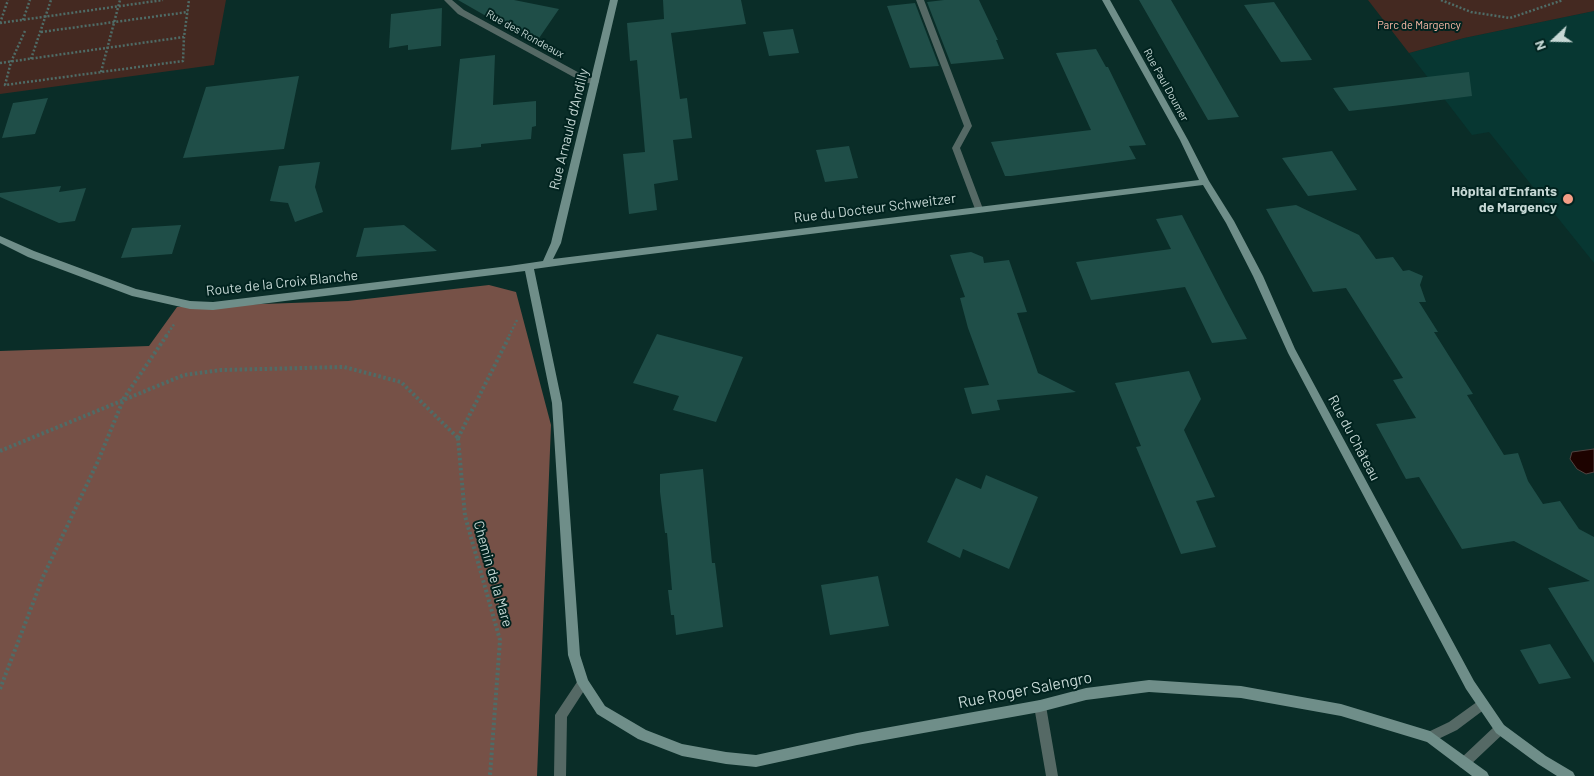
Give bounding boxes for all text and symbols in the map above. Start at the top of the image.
street label: Rue des Rondeaux [484,7,566,61]
north arrow [1529,15,1579,65]
park label: Parc de Margency [1377,18,1461,32]
text: N [1530,38,1549,53]
street label: Rue Paul Doumer [1141,46,1191,124]
street label: Rue Arnauld d'Andilly [546,67,592,191]
place label: Hôpital d'Enfants de Margency [1451,183,1557,216]
street label: Rue du Docteur Schweitzer [793,190,957,226]
marker: Hôpital d'Enfants de Margency [1561,192,1575,206]
street label: Route de la Croix Blanche [205,267,359,299]
street label: Rue du Château [1324,392,1384,484]
street label: Chemin de la Mare [470,519,516,629]
street label: Rue Roger Salengro [956,668,1094,712]

